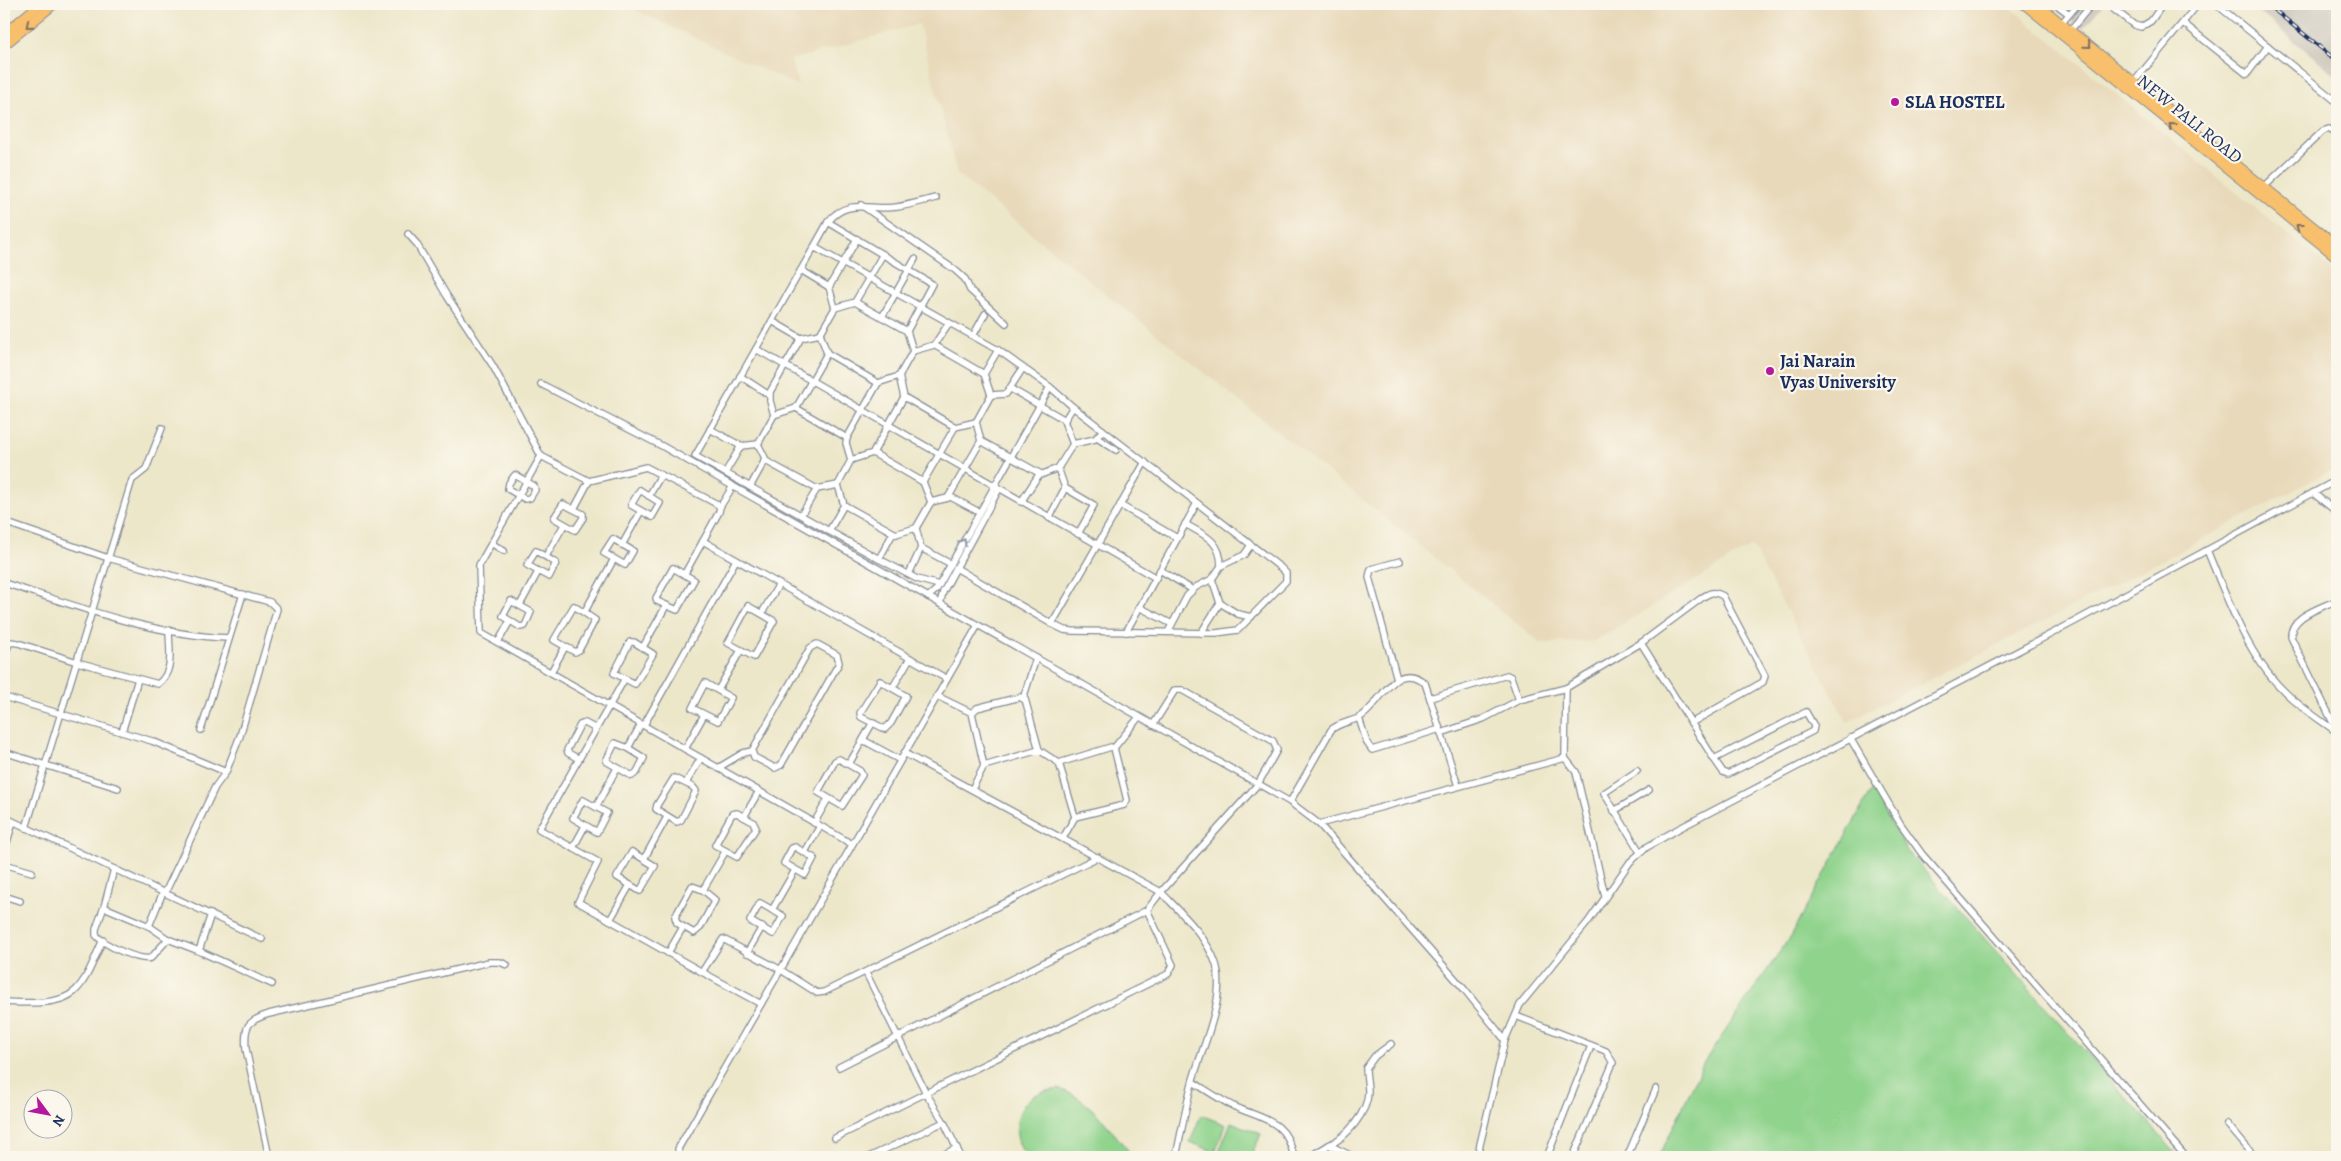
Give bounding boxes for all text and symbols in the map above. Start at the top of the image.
one-way arrow [26,19,35,27]
one-way arrow [2082,40,2091,48]
street label: NEW PALI ROAD [2132,69,2248,169]
place label: SLA HOSTEL [1905,90,2005,114]
marker: SLA HOSTEL [1889,96,1901,108]
one-way arrow [2169,123,2178,131]
one-way arrow [2296,225,2305,233]
place label: Jai Narain Vyas University [1779,349,1896,394]
marker: Jai Narain Vyas University [1764,365,1776,377]
one-way arrow [957,538,967,547]
north arrow [22,1088,72,1138]
text: N [48,1111,69,1130]

